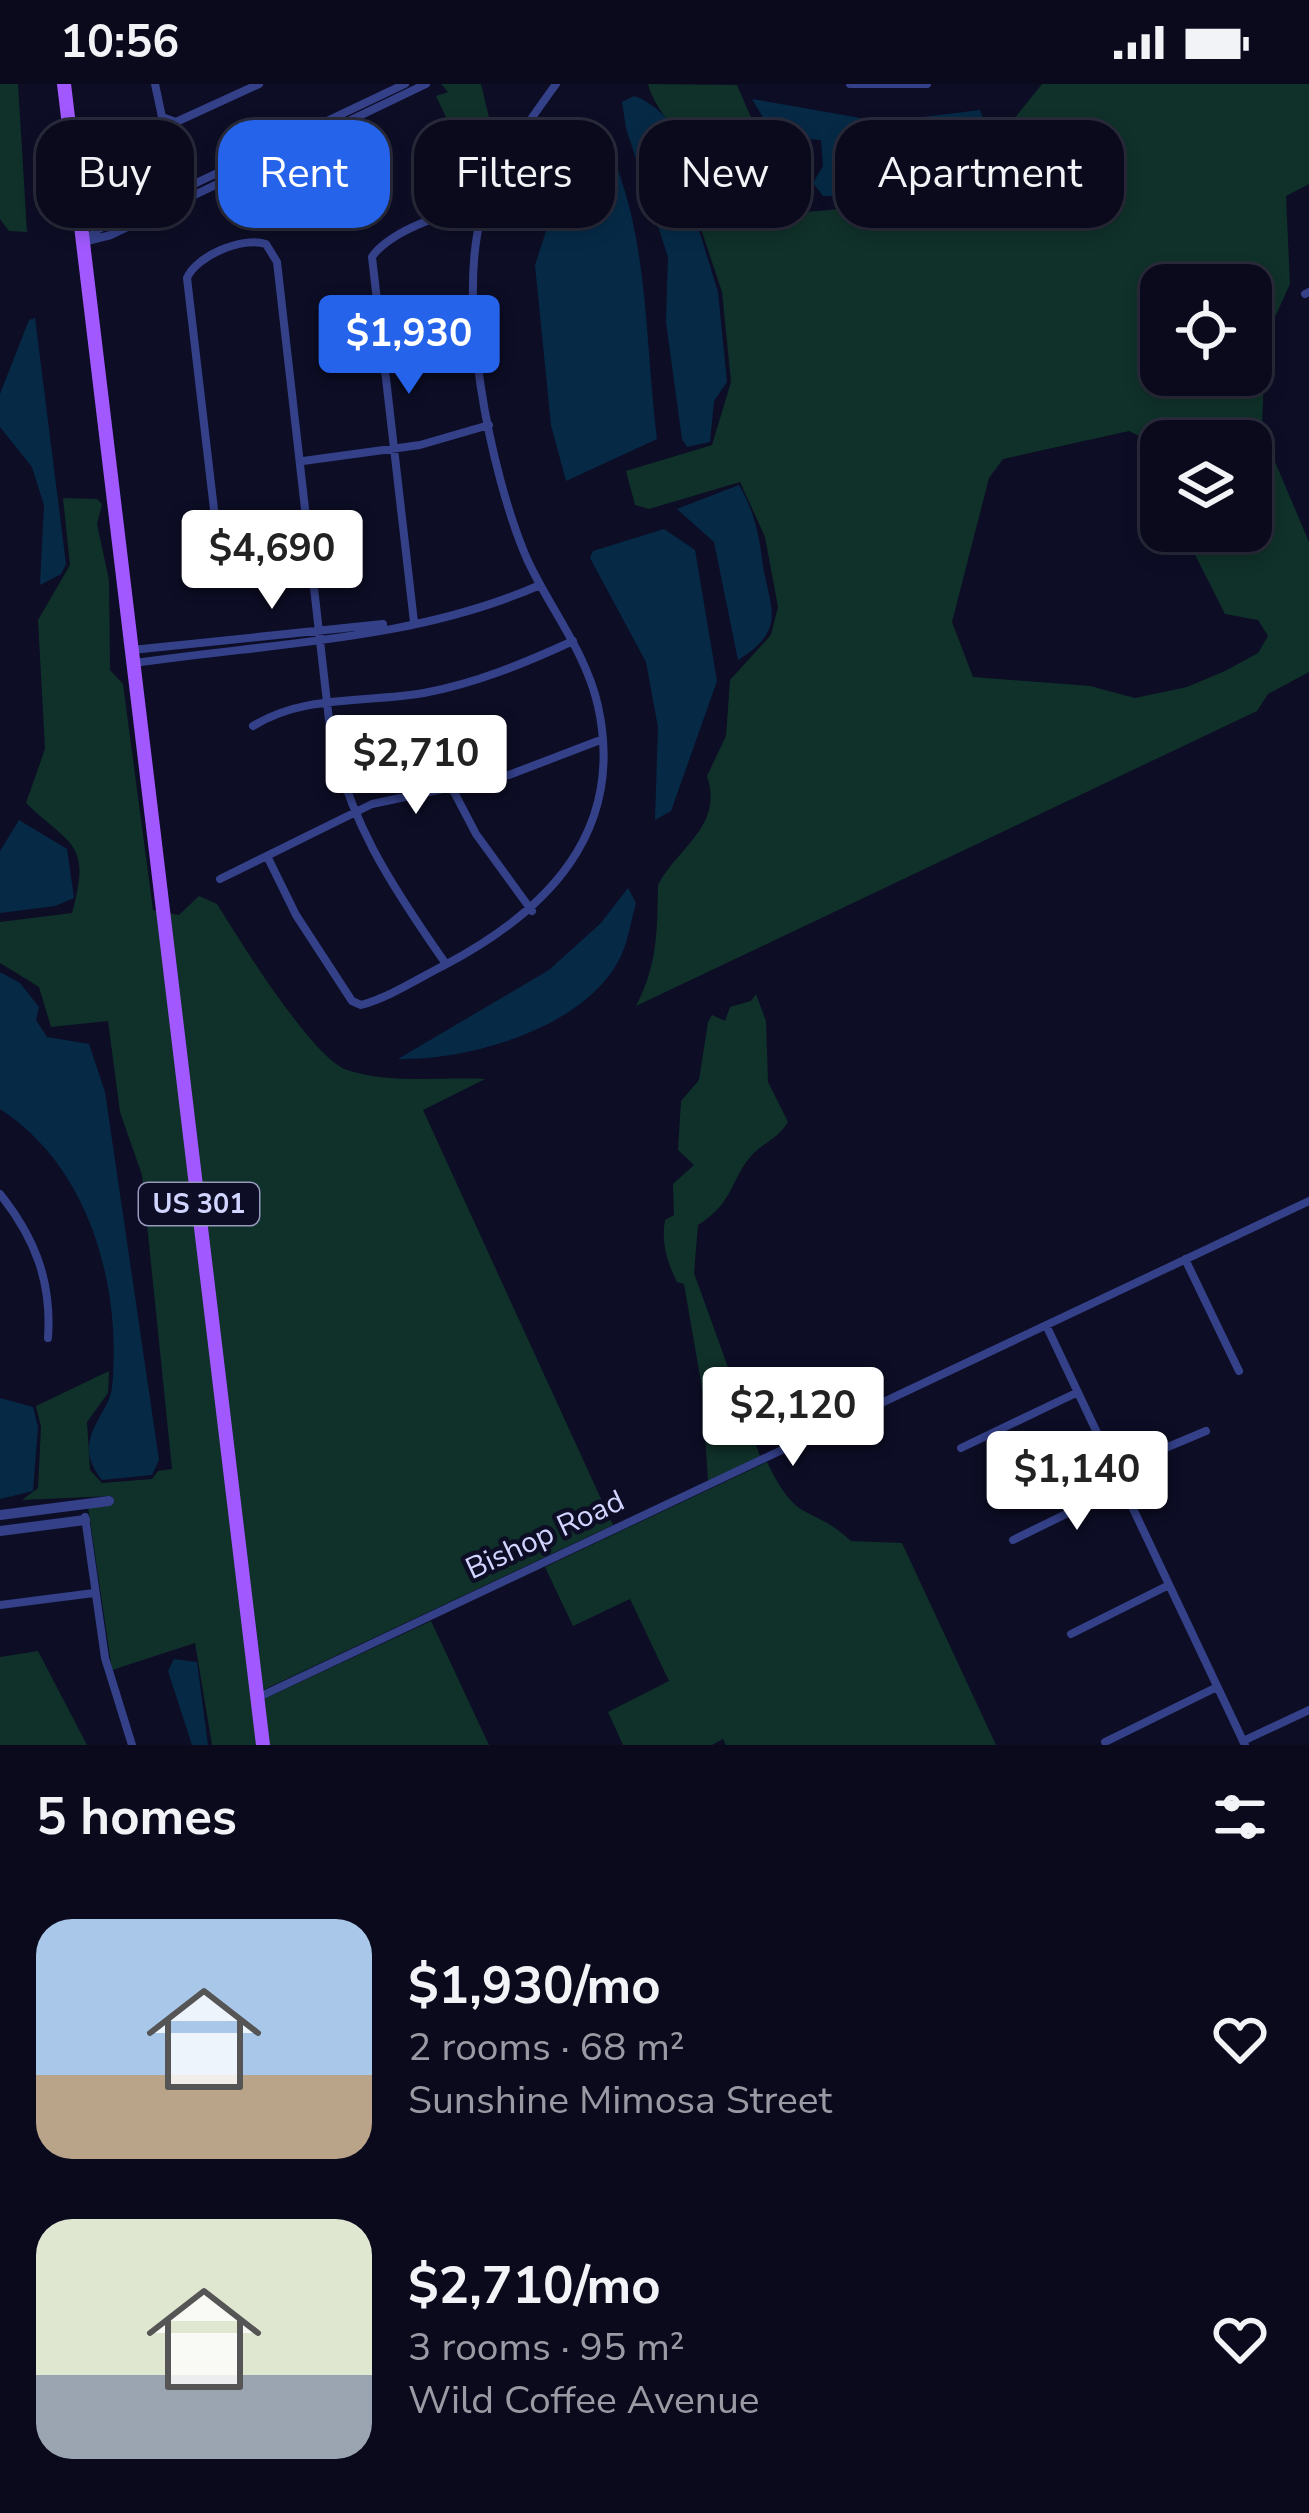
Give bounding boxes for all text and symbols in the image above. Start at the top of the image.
text: 10:56 [60,12,179,73]
chip: Buy [36,120,194,228]
chip: Rent [218,120,390,228]
chip: Filters [414,120,615,228]
chip: New [639,120,811,228]
chip: Apartment [835,120,1124,228]
map controls [1140,264,1272,552]
button: locate [1140,264,1272,396]
pin: $1,930 [311,295,507,397]
text: $1,930 [346,307,472,360]
button: layers [1140,420,1272,552]
pin: $4,690 [174,510,370,612]
text: $4,690 [209,522,335,575]
pin: $2,710 [318,715,514,817]
text: $2,710 [353,727,479,780]
road number: US 301 [139,1183,259,1225]
pin: $2,120 [695,1367,891,1469]
text: $2,120 [730,1379,856,1432]
pin: $1,140 [979,1431,1175,1533]
text: $1,140 [1014,1443,1140,1496]
street label: Bishop Road [459,1480,631,1590]
text: 5 homes [36,1782,237,1852]
icon: filters [1207,1784,1273,1850]
text: $1,930/mo [408,1951,661,2021]
icon: home [132,1967,276,2111]
icon: heart [1207,2006,1273,2072]
text: 2 rooms · 68 m² [408,2021,685,2074]
text: Sunshine Mimosa Street [408,2074,832,2127]
text: $2,710/mo [408,2251,661,2321]
icon: home [132,2267,276,2411]
icon: heart [1207,2306,1273,2372]
text: 3 rooms · 95 m² [408,2321,685,2374]
text: Wild Coffee Avenue [408,2374,760,2427]

